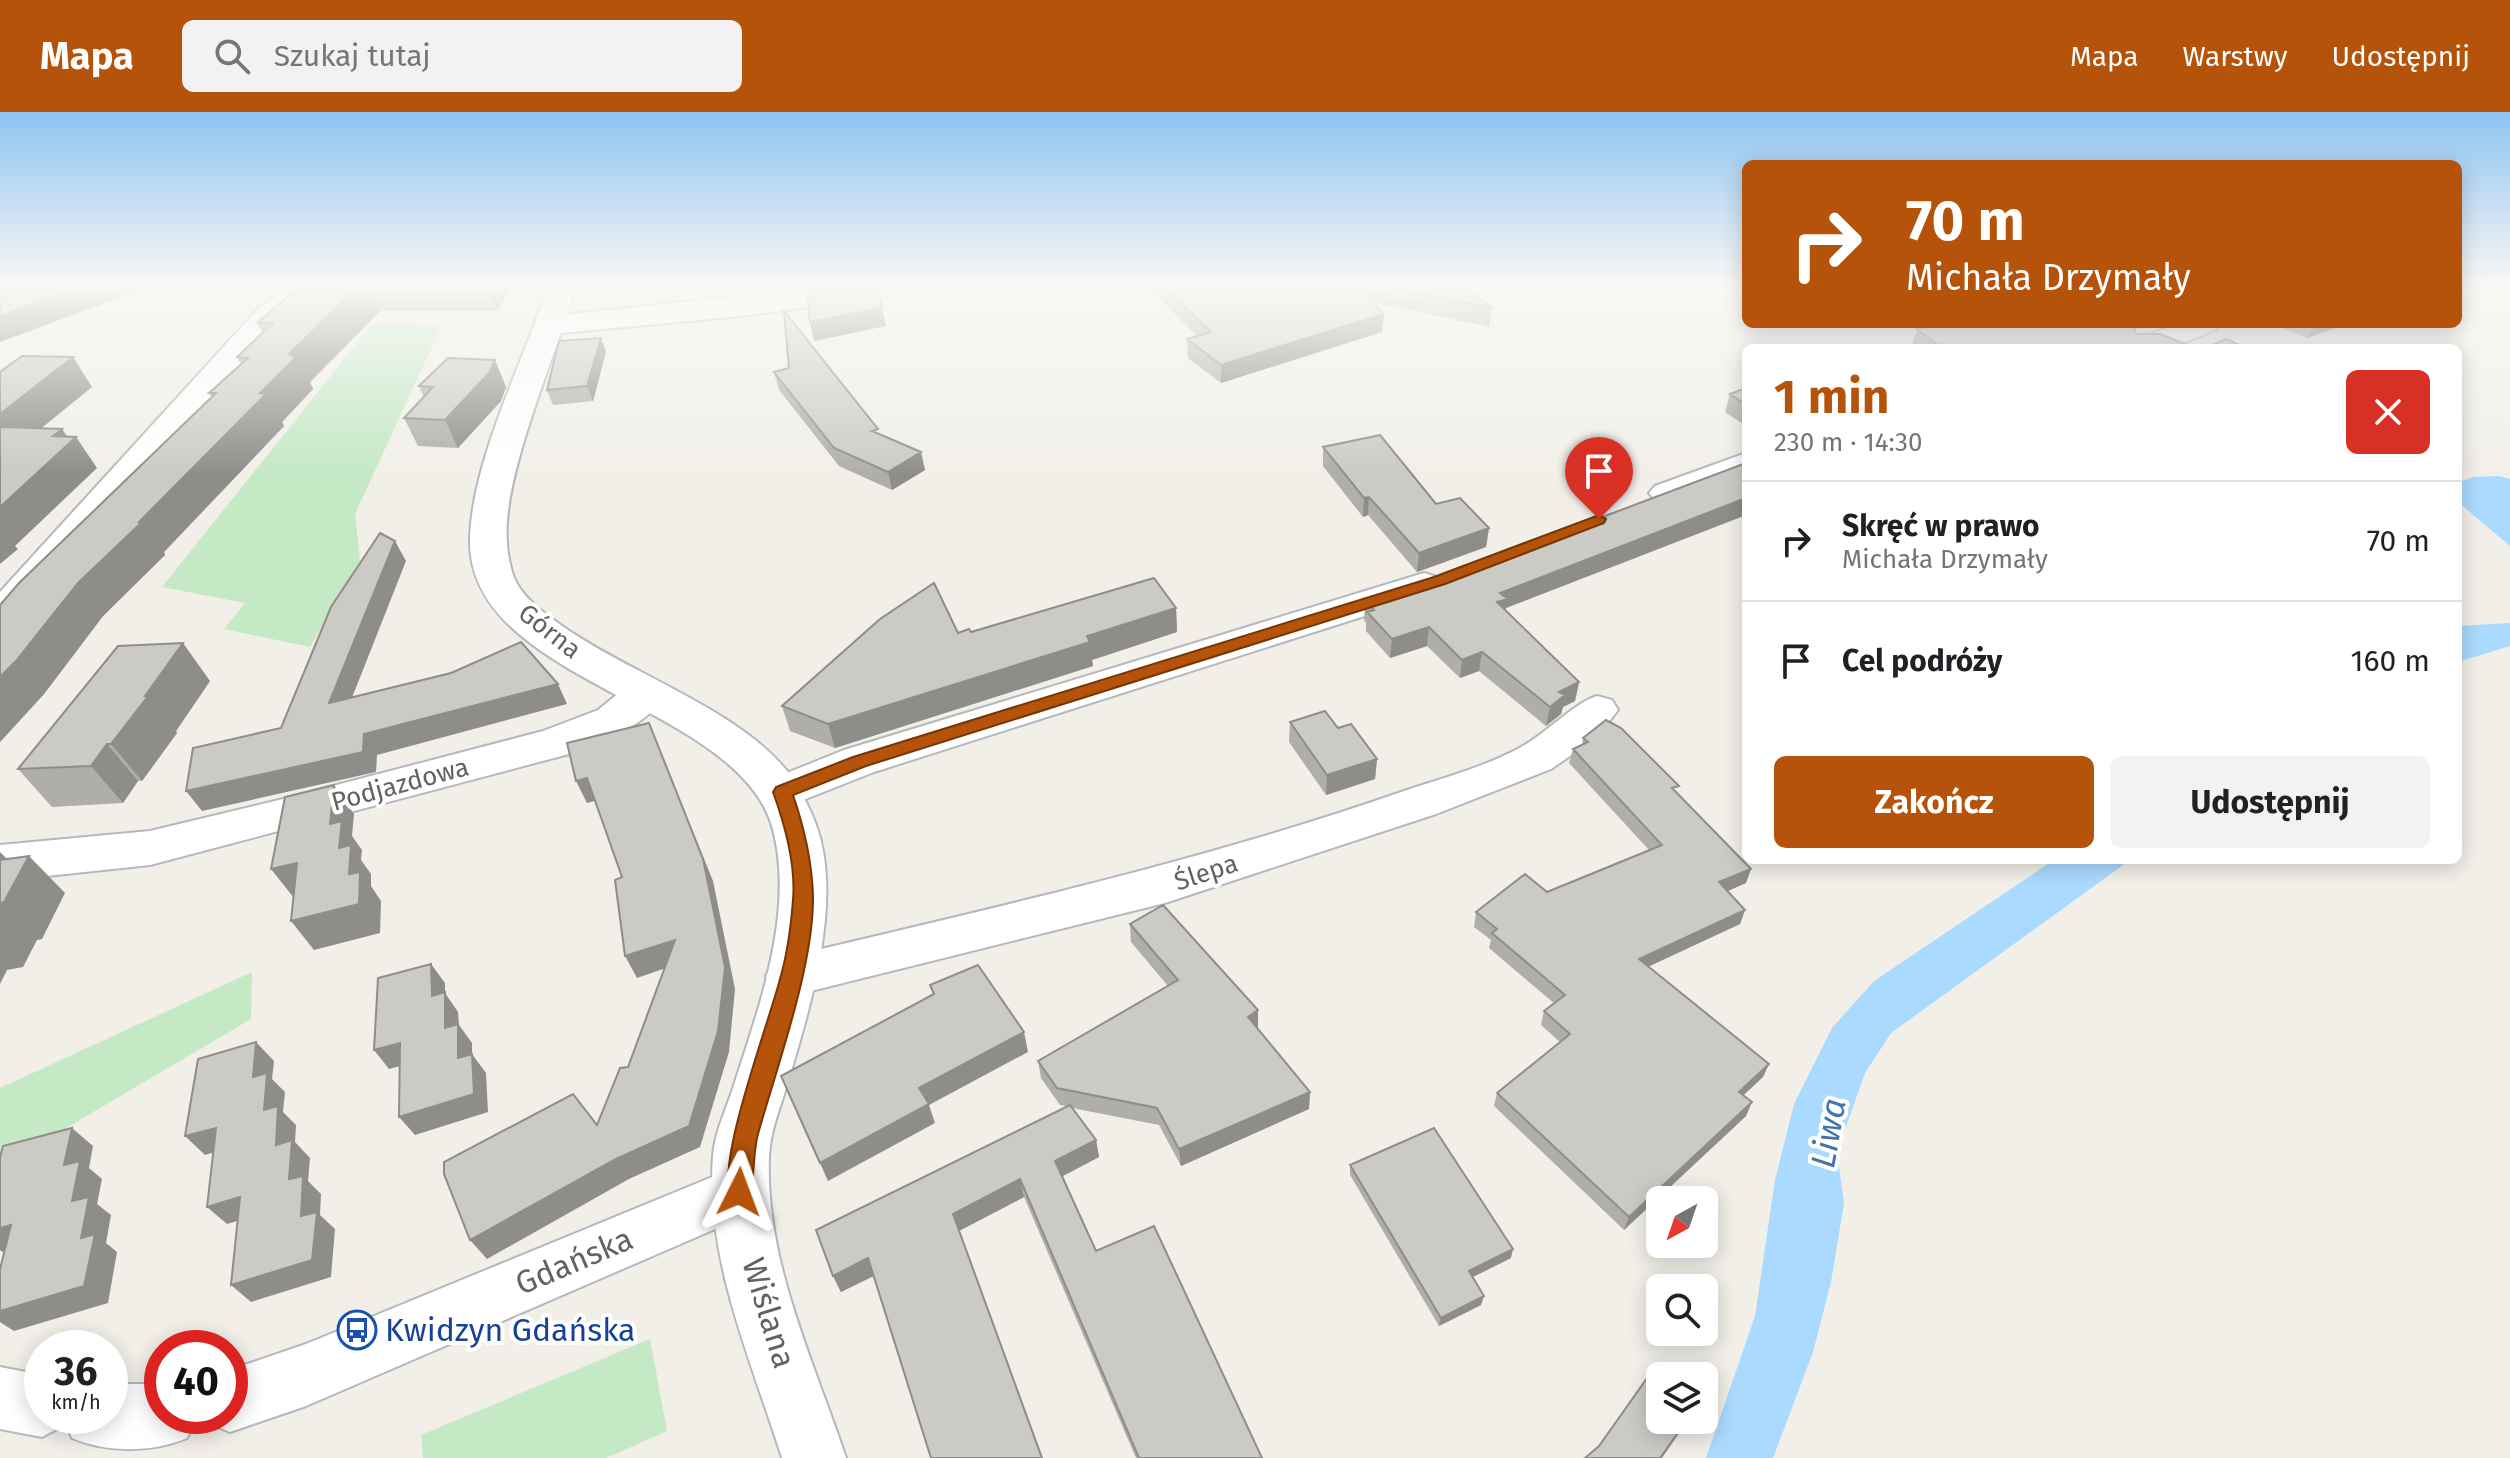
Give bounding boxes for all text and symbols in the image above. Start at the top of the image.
search box [182,20,742,92]
text: Mapa [40,33,134,79]
icon: search [210,34,254,78]
text: Szukaj tutaj [274,38,431,74]
text: Mapa [2070,40,2139,73]
text: Warstwy [2183,40,2288,73]
text: Udostępnij [2332,40,2470,73]
text: 70 m [1906,188,2025,255]
icon: right [1774,192,1878,296]
text: Michała Drzymały [1906,256,2191,300]
text: 1 min [1774,368,1889,426]
button: close [2346,370,2430,454]
text: 230 m · 14:30 [1774,427,1922,458]
pin [1565,437,1633,519]
icon: arrive [1577,449,1621,493]
text: Skręć w prawo [1842,508,2040,544]
icon: right [1774,519,1818,563]
text: 70 m [2367,523,2430,559]
text: Michała Drzymały [1842,544,2048,575]
street label: Górna [512,597,587,665]
icon: arrive [1774,639,1818,683]
text: Cel podróży [1842,643,2002,679]
text: 160 m [2351,643,2430,679]
street label: Podjazdowa [328,751,472,818]
button: Zakończ [1774,756,2094,848]
button: Udostępnij [2110,756,2430,848]
street label: Ślepa [1170,848,1242,897]
water label: Liwa [1802,1095,1855,1171]
position arrow [697,1150,781,1234]
north arrow [1646,1186,1718,1258]
map controls [1646,1186,1718,1434]
street label: Gdańska [510,1219,638,1303]
street label: Wiślana [734,1253,804,1373]
button: search [1646,1274,1718,1346]
bus stop icon: Kwidzyn Gdańska [336,1309,378,1351]
place label: Kwidzyn Gdańska [385,1311,636,1349]
speed limit sign: 40 [144,1330,248,1434]
text: 36 [54,1348,98,1396]
button: layers [1646,1362,1718,1434]
text: km/h [51,1390,101,1414]

